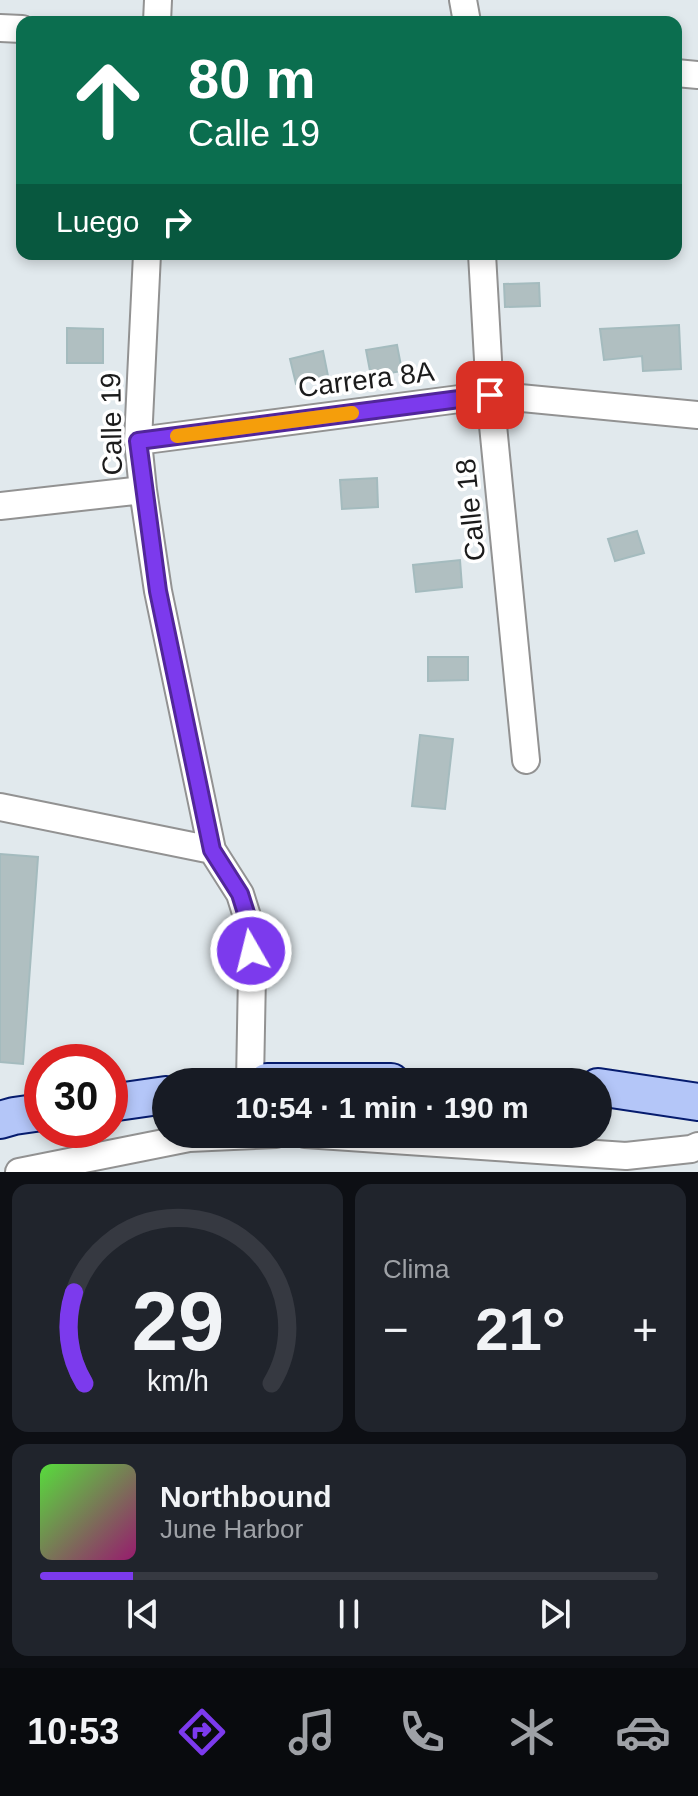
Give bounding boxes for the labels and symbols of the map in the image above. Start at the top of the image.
street label: Carrera 8A [296,356,436,403]
pin [456,361,524,429]
street label: Calle 19 [95,372,128,476]
street label: Calle 18 [450,457,491,563]
position arrow [209,909,293,993]
speed limit sign: 30 [24,1044,128,1148]

